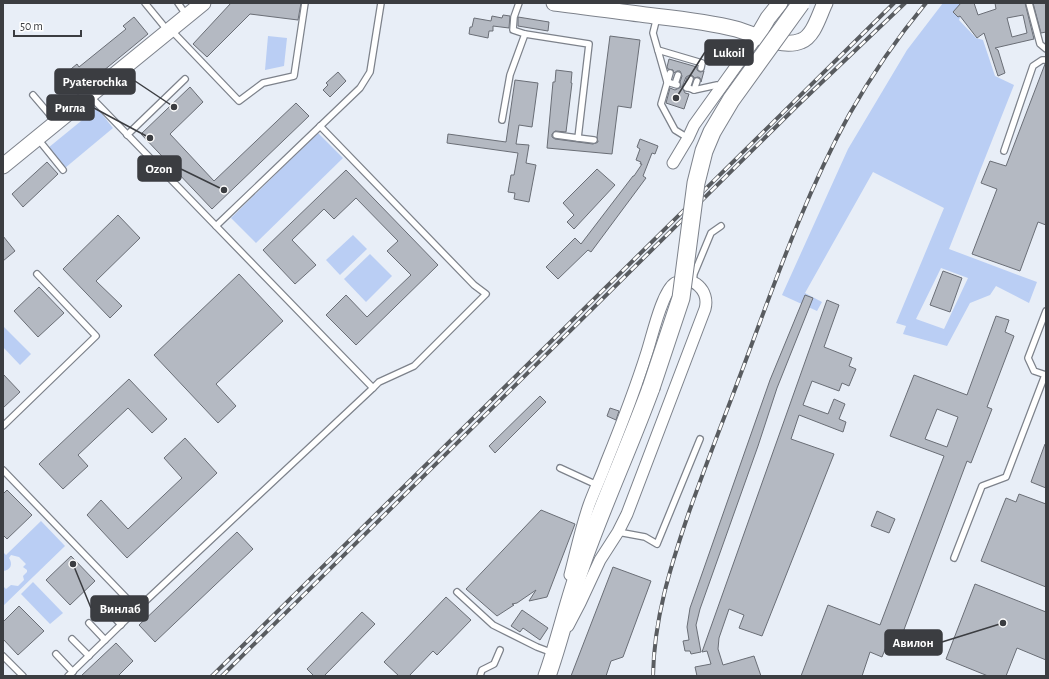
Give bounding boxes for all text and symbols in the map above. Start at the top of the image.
scale bar [14,12,81,38]
text: 50 m [20,20,43,32]
callout: Lukoil [705,40,753,65]
text: Lukoil [713,47,745,60]
callout: Pyaterochka [55,69,135,94]
text: Pyaterochka [63,76,127,89]
callout: Ригла [47,95,94,120]
text: Ригла [55,102,86,115]
callout: Ozon [138,156,181,181]
text: Ozon [145,163,173,176]
callout: Винлаб [91,596,148,621]
text: Винлаб [99,603,141,616]
callout: Авилон [885,630,942,655]
text: Авилон [892,637,934,650]

